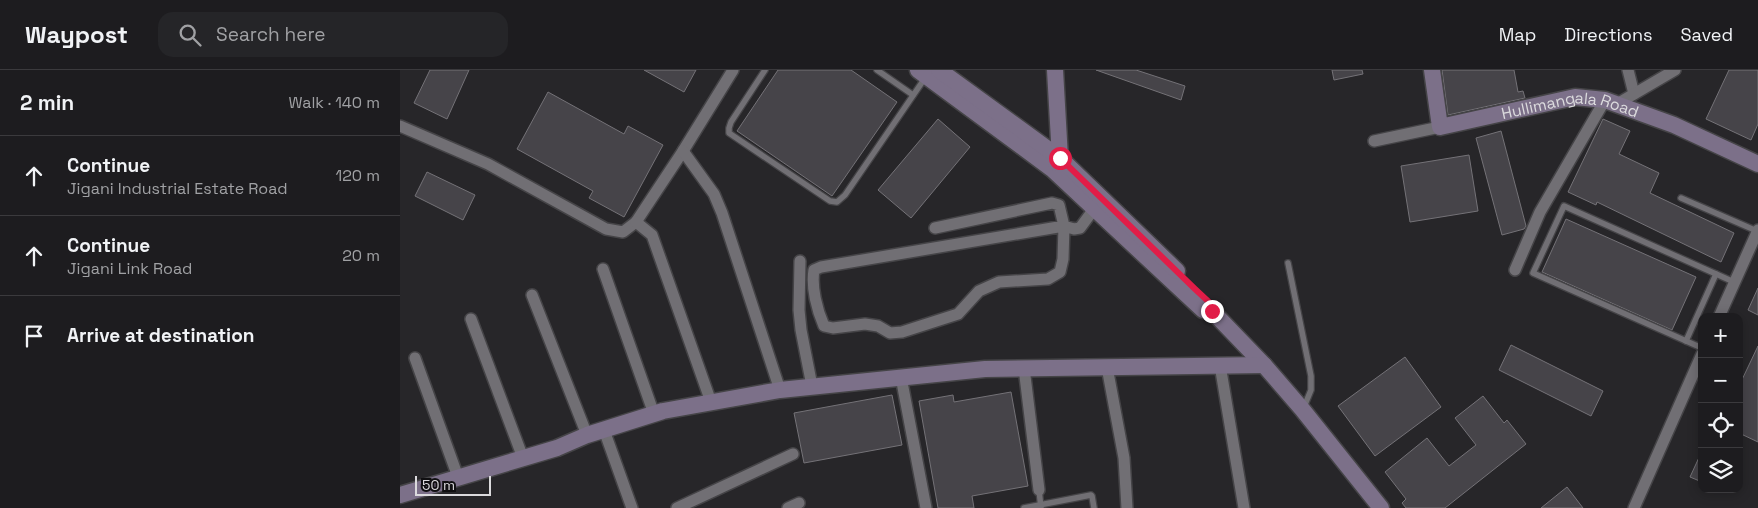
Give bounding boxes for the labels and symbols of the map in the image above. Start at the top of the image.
street label: Hullimangala Road [1499,87,1642,124]
route start [1049,147,1072,170]
route end [1201,300,1224,323]
scale bar [415,473,491,496]

